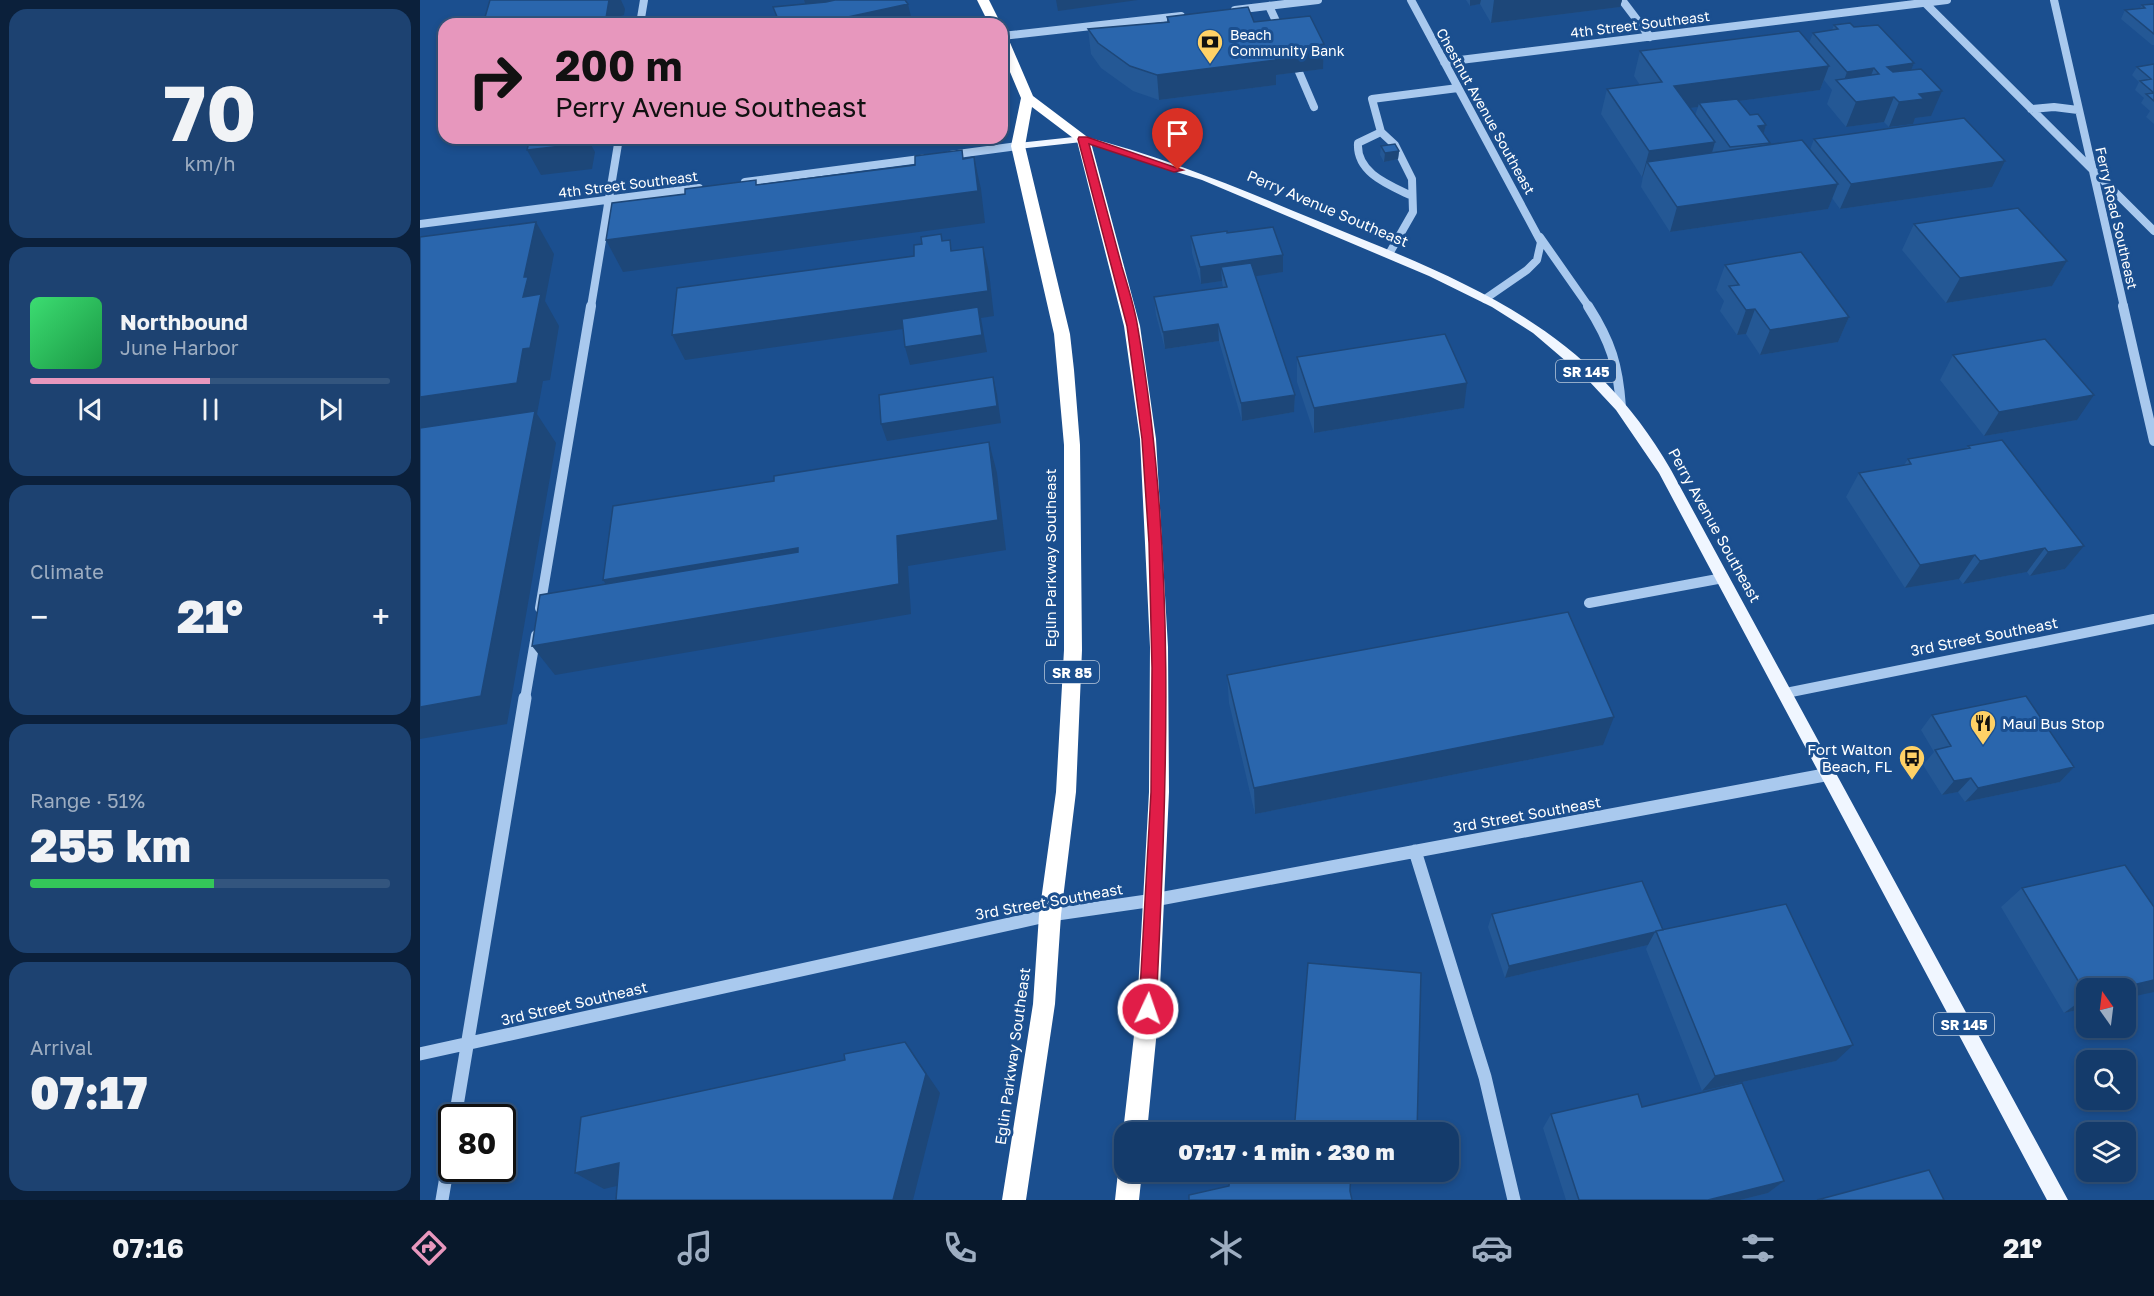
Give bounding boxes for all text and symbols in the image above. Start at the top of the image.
street label: 4th Street Southeast [1569,7,1711,41]
street label: Chestnut Avenue Southeast [1433,25,1539,197]
place label: Beach Community Bank [1230,26,1345,59]
bank icon: Beach Community Bank [1195,27,1225,65]
text: 200 m [555,40,682,90]
icon: right [456,42,534,120]
text: 70 [163,65,257,158]
text: Perry Avenue Southeast [555,91,867,123]
pin [1152,108,1203,170]
icon: arrive [1161,117,1194,150]
street label: Ferry Road Southeast [2092,145,2142,291]
text: km/h [185,151,235,175]
street label: Perry Avenue Southeast [1245,166,1411,250]
street label: 4th Street Southeast [557,167,699,201]
text: Northbound [120,308,248,335]
text: June Harbor [120,335,239,359]
road number: SR 145 [1556,360,1616,382]
icon: previous [74,393,107,426]
icon: pause [194,393,227,426]
icon: next [314,393,347,426]
street label: Perry Avenue Southeast [1665,445,1765,605]
street label: Eglin Parkway Southeast [1041,469,1059,647]
text: Climate [30,559,104,583]
text: 21° [177,589,243,643]
text: − [30,597,48,636]
text: + [372,597,390,636]
street label: 3rd Street Southeast [1909,613,2059,659]
road number: SR 85 [1045,661,1099,683]
restaurant icon: Maui Bus Stop [1968,708,1998,746]
place label: Maui Bus Stop [2002,714,2105,732]
place label: Fort Walton Beach, FL [1807,740,1892,775]
bus stop icon: Fort Walton Beach, FL [1897,743,1927,781]
text: Range · 51% [30,788,145,812]
street label: 3rd Street Southeast [1452,792,1602,836]
text: 255 km [30,818,191,872]
street label: 3rd Street Southeast [974,879,1124,923]
street label: Eglin Parkway Southeast [991,966,1033,1146]
street label: 3rd Street Southeast [499,977,649,1029]
position arrow [1116,977,1180,1041]
north arrow [2076,978,2136,1038]
map controls [2076,978,2136,1182]
road number: SR 145 [1934,1013,1994,1035]
text: Arrival [30,1035,93,1059]
button: search [2076,1050,2136,1110]
text: 07:17 [30,1065,148,1119]
speed limit sign: 80 [438,1104,516,1182]
button: layers [2076,1122,2136,1182]
text: 07:17 · 1 min · 230 m [1178,1138,1395,1165]
icon: directions [408,1227,450,1269]
icon: music [674,1227,716,1269]
icon: phone [939,1227,981,1269]
icon: climate [1205,1227,1247,1269]
icon: car [1471,1227,1513,1269]
icon: filters [1737,1227,1779,1269]
text: 07:16 [112,1232,184,1264]
text: 21° [2003,1232,2042,1264]

